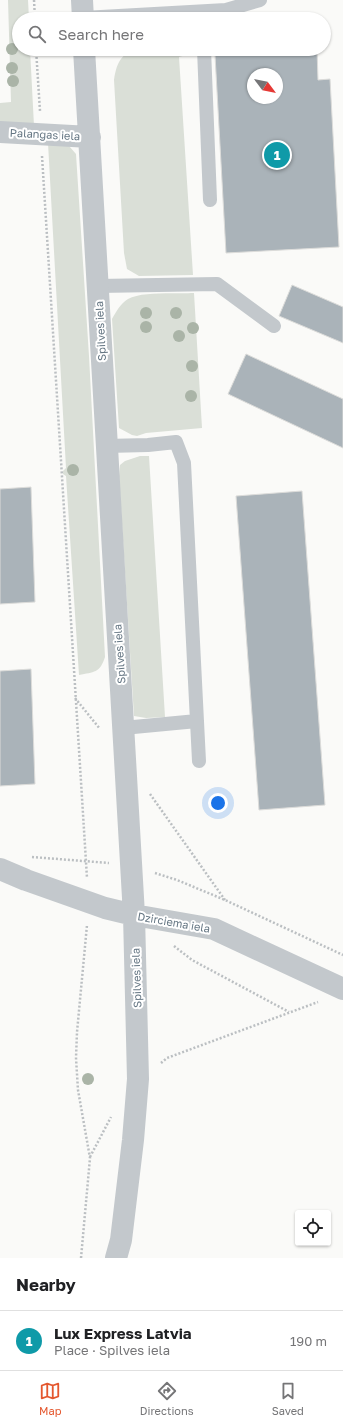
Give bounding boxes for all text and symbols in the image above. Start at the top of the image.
search box [12,12,331,56]
icon: search [26,23,48,45]
text: Search here [58,25,144,43]
north arrow [247,68,283,104]
street label: Palangas iela [9,126,81,142]
pin: 1 [264,140,290,170]
street label: Spilves iela [92,301,108,361]
street label: Spilves iela [110,624,128,684]
your location [208,793,228,813]
street label: Dzirciema iela [137,909,211,935]
street label: Spilves iela [128,948,144,1008]
map controls [295,1210,331,1246]
button: locate [295,1210,331,1246]
text: Nearby [16,1274,76,1295]
text: Lux Express Latvia [54,1324,191,1342]
text: 1 [26,1333,32,1349]
text: 190 m [290,1333,327,1349]
text: Place · Spilves iela [54,1342,170,1358]
tab: Map [39,1380,62,1417]
tab: Directions [140,1380,194,1417]
tab: Saved [272,1380,304,1417]

